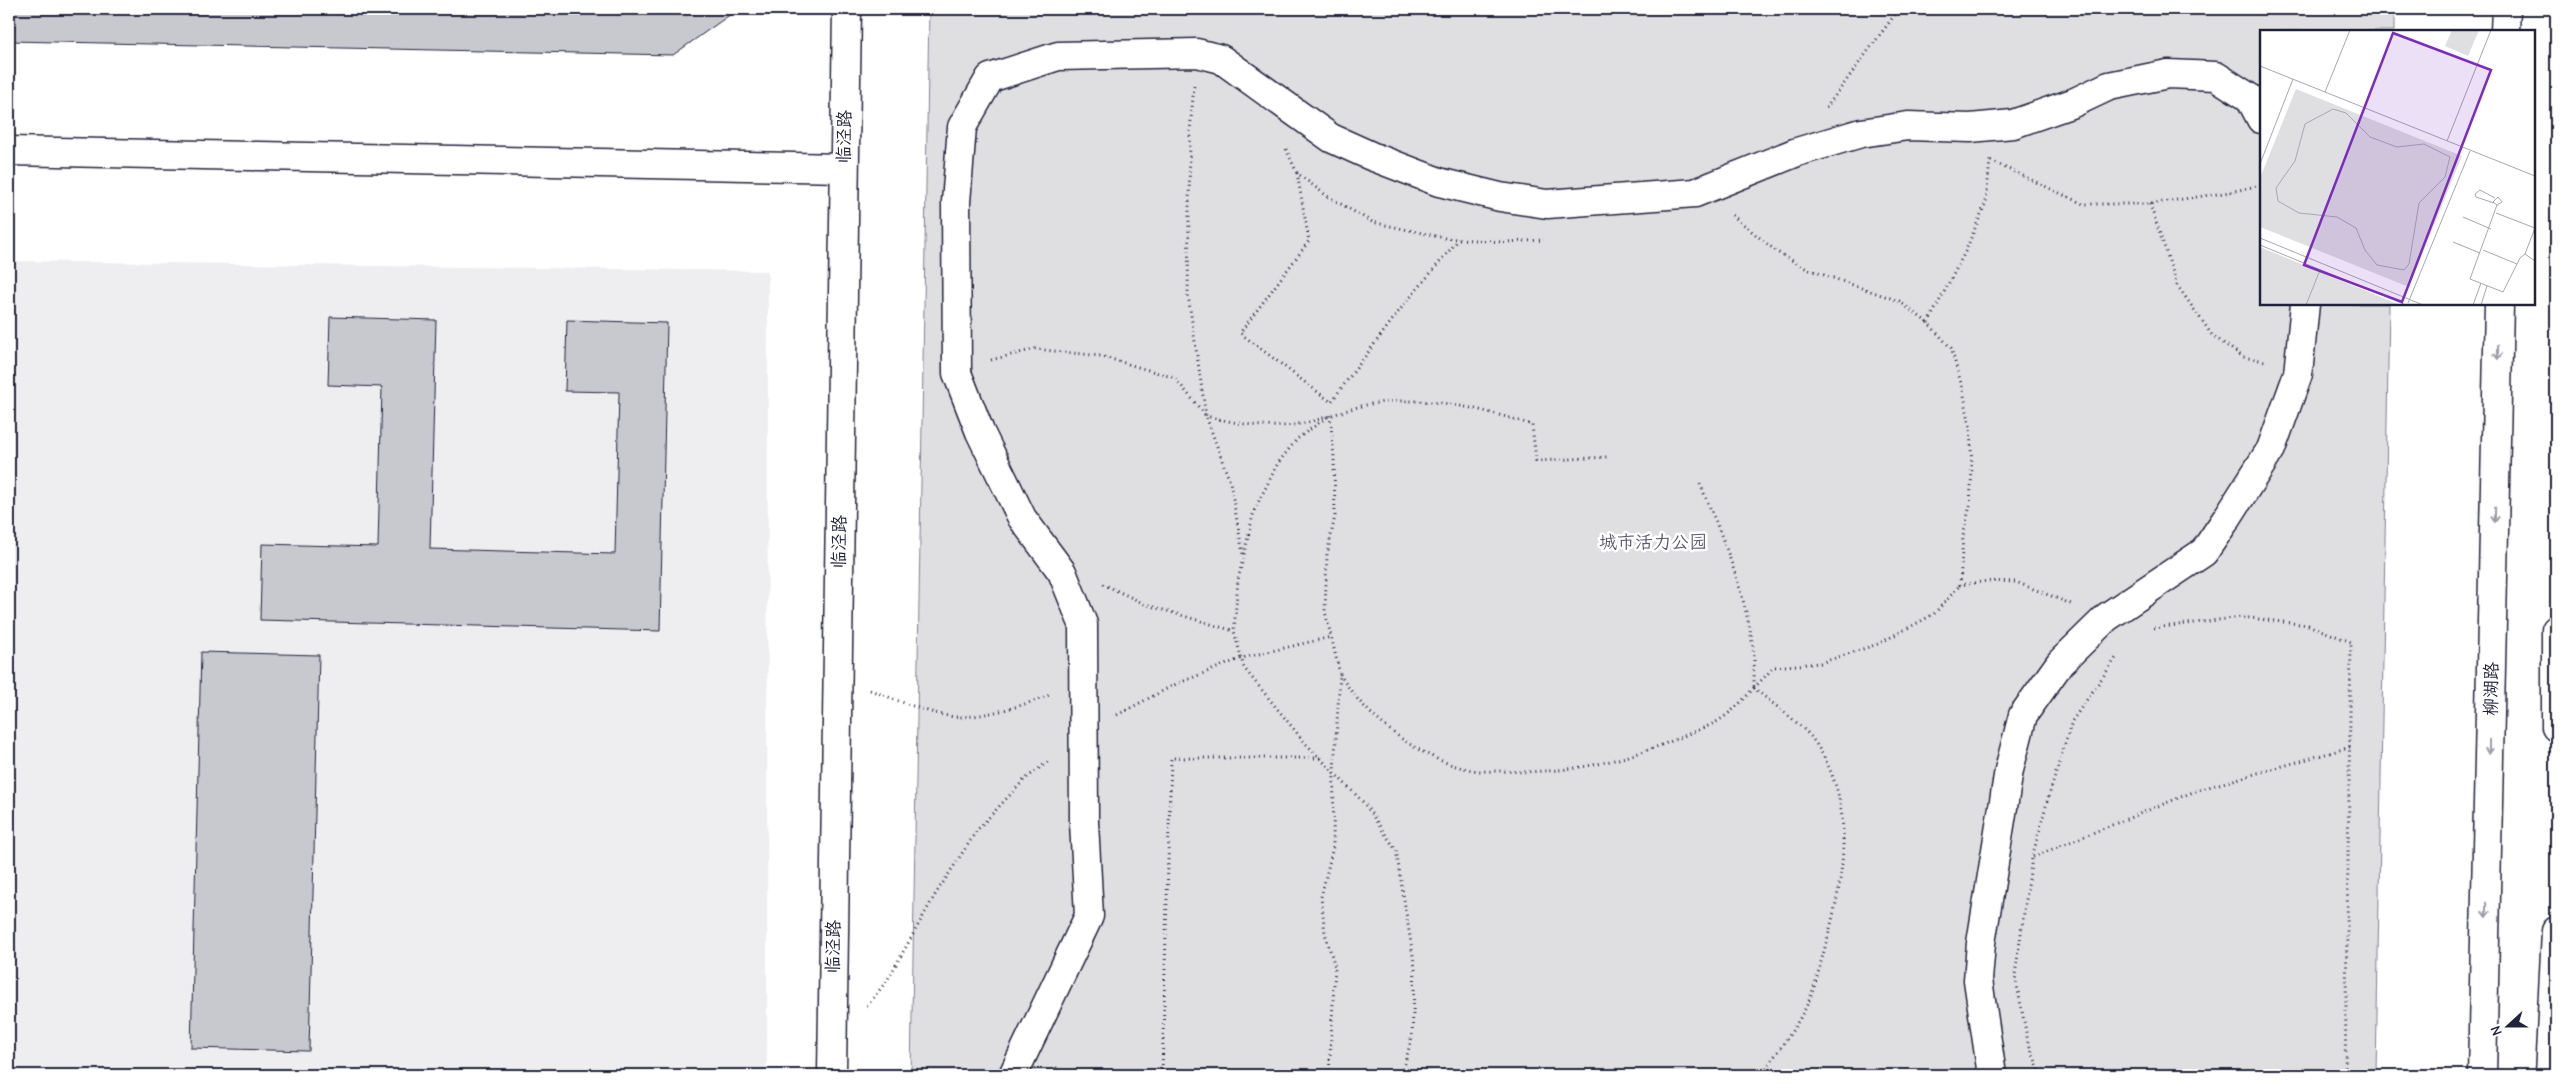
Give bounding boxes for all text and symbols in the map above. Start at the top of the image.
inset map [2260,30,2535,305]
street label: 临泾路 [834,110,855,164]
one-way arrow [2493,344,2503,360]
one-way arrow [2490,507,2499,523]
street label: 临泾路 [829,515,850,569]
park label: 城市活力公园 [1599,532,1707,553]
street label: 柳湖路 [2481,662,2502,716]
one-way arrow [2485,739,2494,755]
one-way arrow [2481,902,2491,918]
street label: 临泾路 [823,920,844,974]
north arrow [2482,1002,2532,1052]
text: N [2487,1023,2506,1038]

